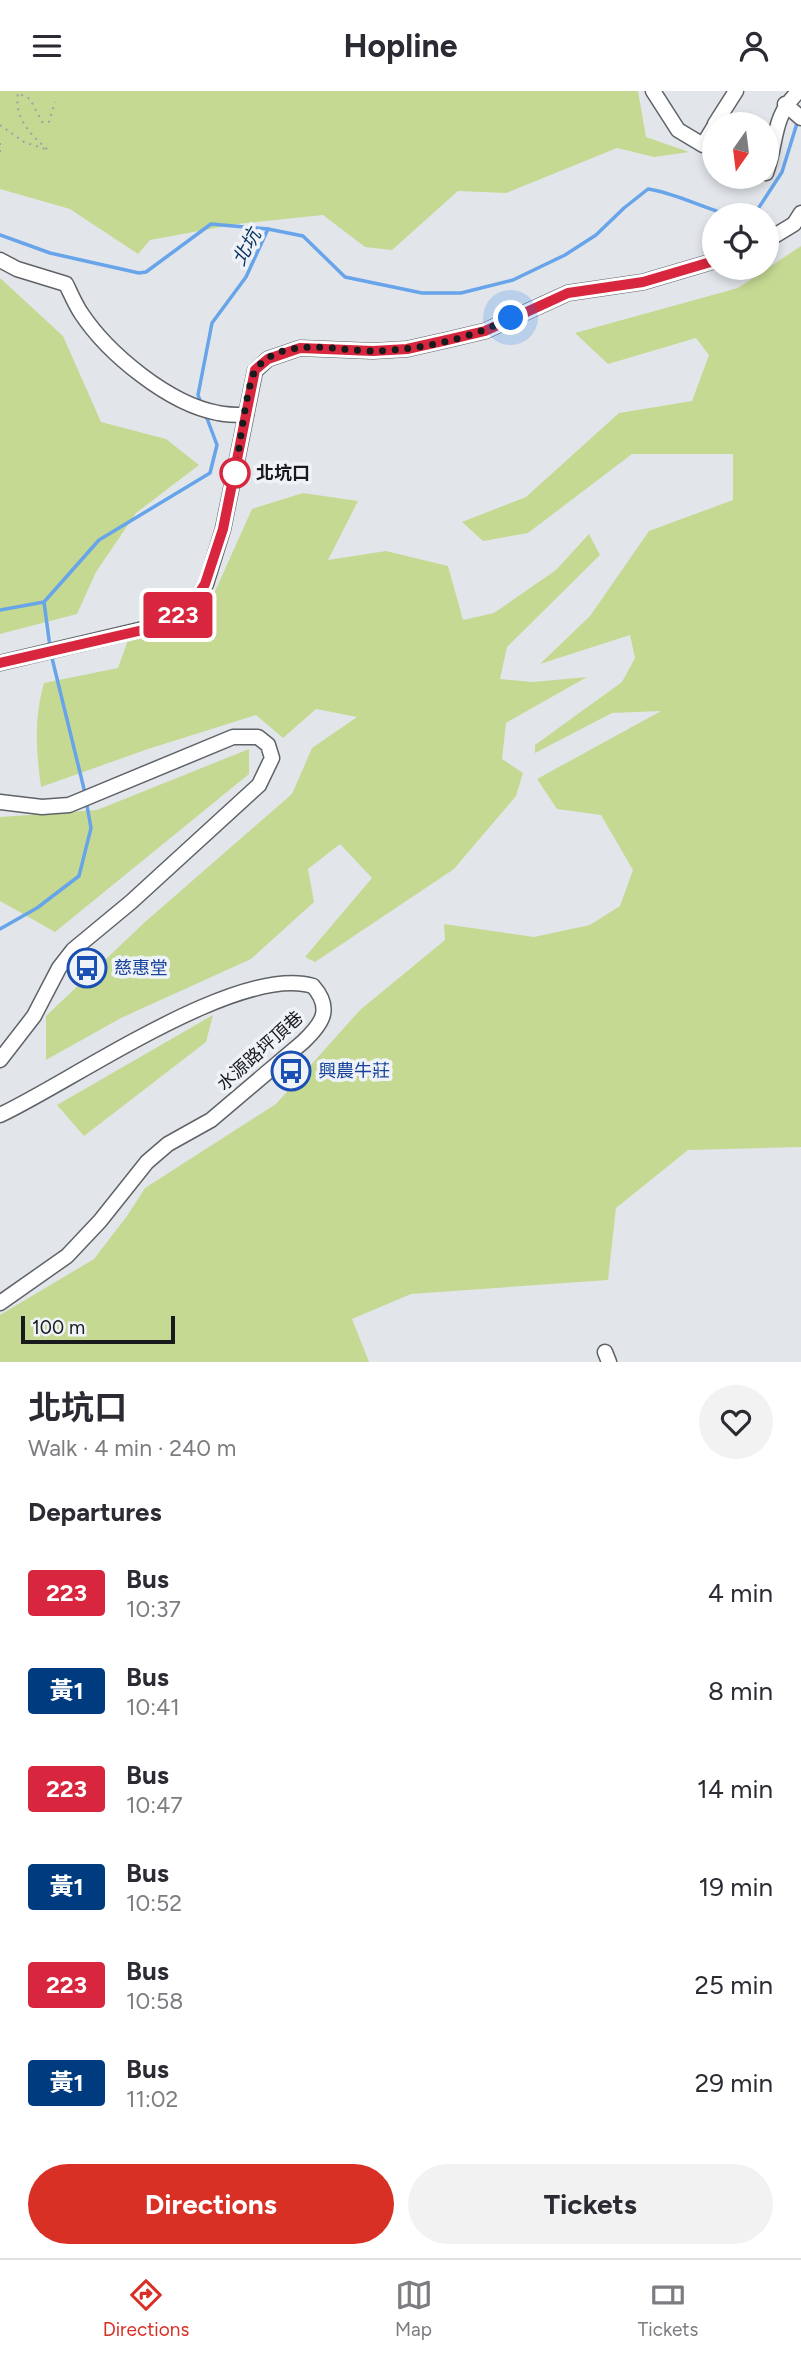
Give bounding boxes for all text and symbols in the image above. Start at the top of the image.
icon: menu [28,27,66,65]
text: Hopline [344,27,457,65]
icon: person [735,27,773,65]
north arrow [702,112,779,189]
map controls [702,112,779,280]
button: locate [702,203,779,280]
water label: 北坑 [227,222,267,269]
your location [493,300,528,335]
marker: 北坑口 [220,458,250,488]
place label: 北坑口 [256,462,310,484]
line badge: 223 [138,592,218,638]
text: 223 [157,600,199,629]
bus stop icon: 慈惠堂 [66,947,108,989]
place label: 慈惠堂 [114,957,168,979]
street label: 水源路坪頂巷 [213,1007,307,1095]
bus stop icon: 興農牛莊 [270,1050,312,1092]
place label: 興農牛莊 [318,1060,390,1082]
scale bar [21,1313,175,1345]
text: 100 m [32,1316,85,1339]
button: heart [699,1385,773,1459]
text: 北坑口 [28,1388,127,1427]
text: Walk · 4 min · 240 m [28,1434,236,1462]
text: Departures [28,1496,162,1528]
text: Bus [126,1563,169,1595]
text: 4 min [708,1577,773,1609]
text: 223 [46,1578,87,1607]
text: 10:37 [126,1595,181,1623]
text: Bus [126,1661,169,1693]
text: 8 min [708,1675,773,1707]
text: 黃1 [49,1676,84,1705]
text: 10:41 [126,1693,180,1721]
text: Bus [126,1759,169,1791]
text: 14 min [697,1773,773,1805]
text: 223 [46,1774,87,1803]
text: 10:47 [126,1791,183,1819]
text: Bus [126,1857,169,1889]
text: 19 min [698,1871,773,1903]
text: 黃1 [49,1872,84,1901]
text: 10:52 [126,1889,182,1917]
text: Bus [126,1955,169,1987]
text: 25 min [694,1969,773,2001]
text: 223 [46,1970,87,1999]
text: 10:58 [126,1987,183,2015]
text: Bus [126,2053,169,2085]
text: 29 min [695,2067,773,2099]
text: 黃1 [49,2068,84,2097]
text: 11:02 [126,2085,178,2113]
button: Directions [28,2164,394,2244]
button: Tickets [408,2164,773,2244]
tab: Directions [103,2276,189,2341]
tab: Map [395,2276,433,2341]
tab: Tickets [638,2276,698,2341]

